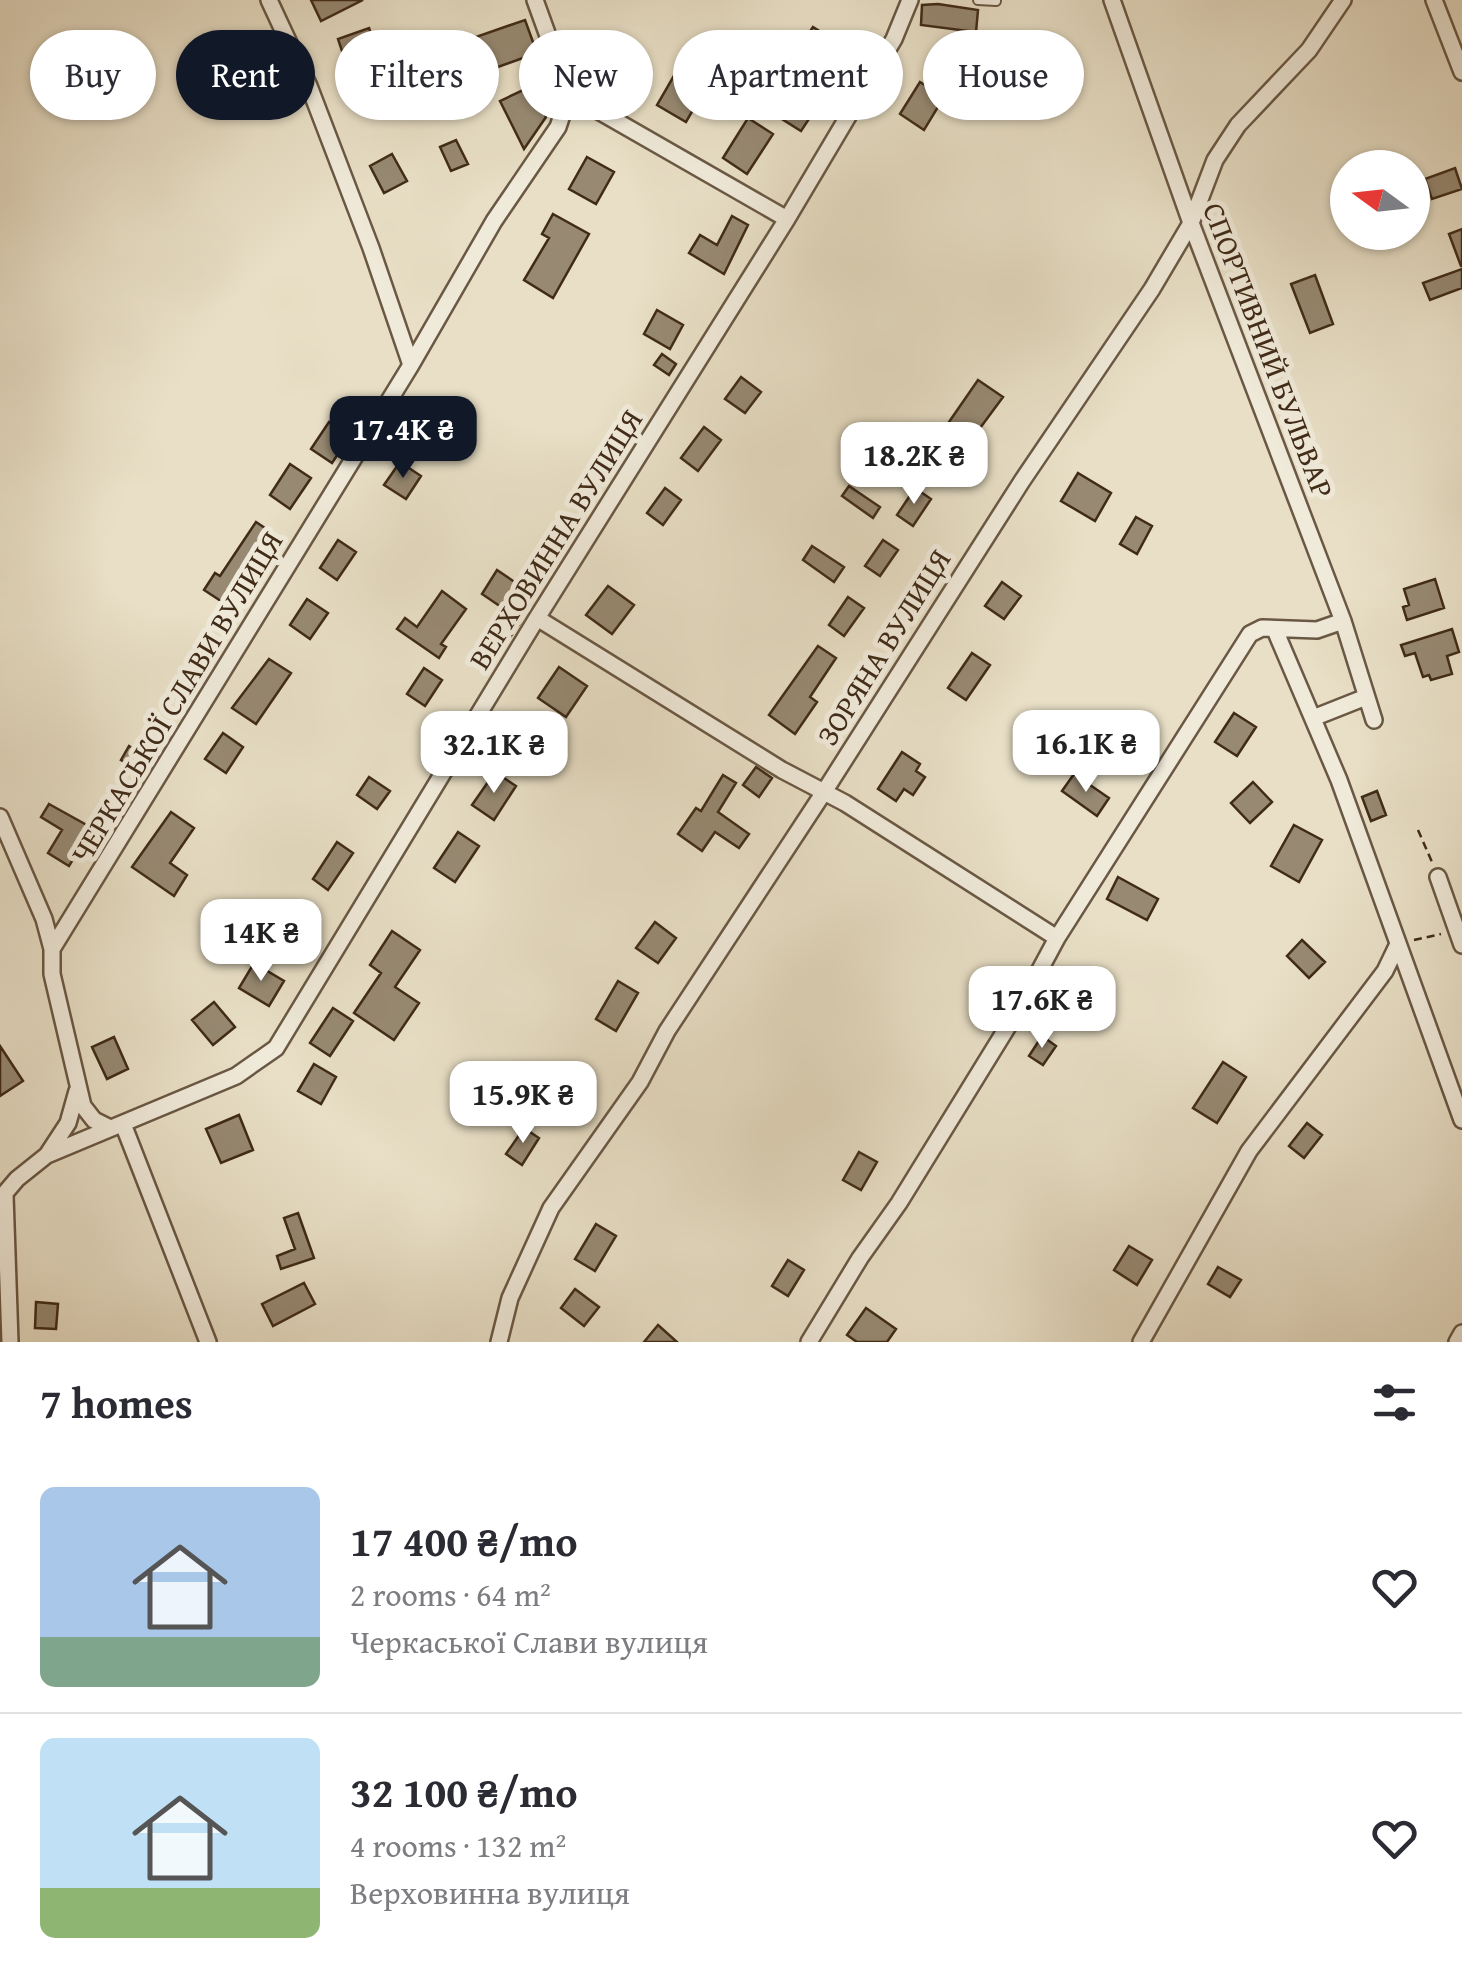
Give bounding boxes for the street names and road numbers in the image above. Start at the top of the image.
street label: СПОРТИВНИЙ БУЛЬВАР [1192,196,1346,504]
street label: ВЕРХОВИННА ВУЛИЦЯ [457,400,653,677]
street label: ЧЕРКАСЬКОЇ СЛАВИ ВУЛИЦЯ [59,522,293,871]
street label: ЗОРЯНА ВУЛИЦЯ [805,540,961,754]

